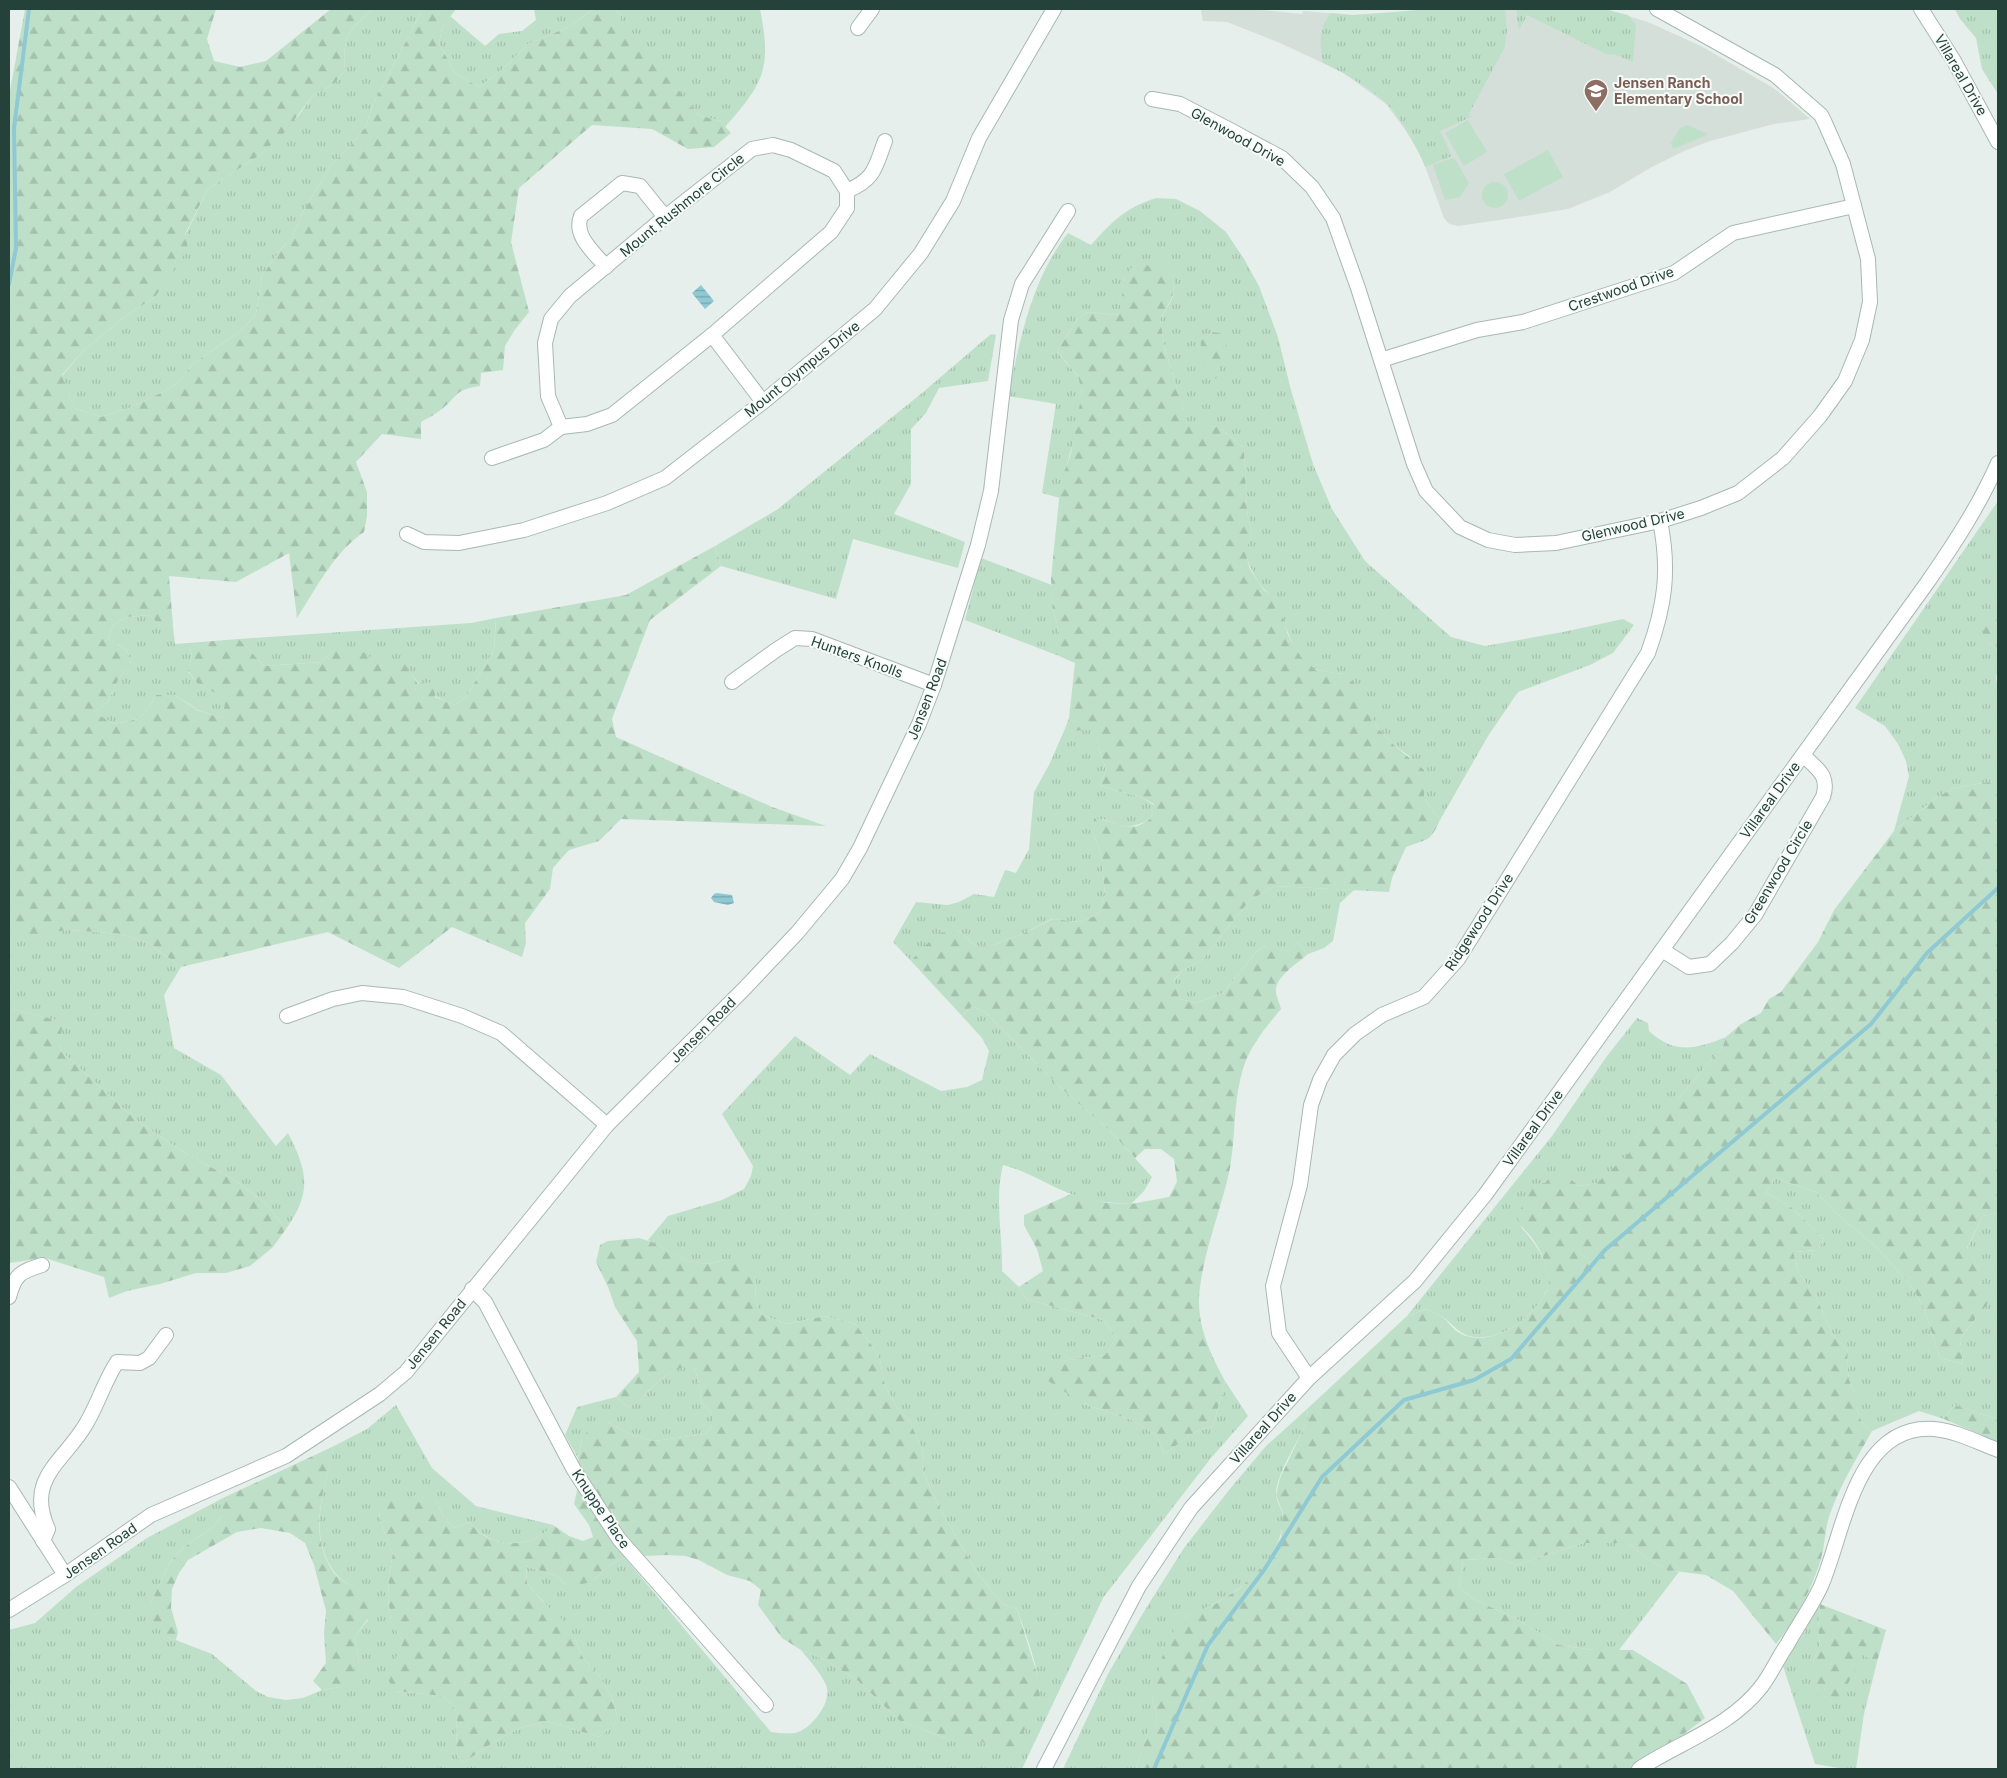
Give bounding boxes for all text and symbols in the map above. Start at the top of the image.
street label: Villareal Drive [1931,31,1992,118]
place label: Jensen Ranch Elementary School [1614,74,1743,107]
school or university icon: Jensen Ranch Elementary School [1583,78,1609,112]
street label: Glenwood Drive [1188,104,1289,170]
street label: Mount Rushmore Circle [616,149,747,260]
street label: Crestwood Drive [1566,262,1676,315]
street label: Mount Olympus Drive [741,317,863,420]
street label: Glenwood Drive [1580,504,1686,545]
street label: Hunters Knolls [809,632,905,681]
street label: Jensen Road [903,656,950,742]
street label: Villareal Drive [1736,758,1803,841]
street label: Greenwood Circle [1740,816,1815,927]
street label: Ridgewood Drive [1441,870,1516,974]
street label: Jensen Road [666,993,739,1066]
street label: Villareal Drive [1499,1086,1566,1169]
street label: Jensen Road [402,1295,469,1372]
street label: Villareal Drive [1226,1388,1299,1467]
street label: Knuppe Place [569,1466,634,1551]
street label: Jensen Road [60,1519,140,1582]

